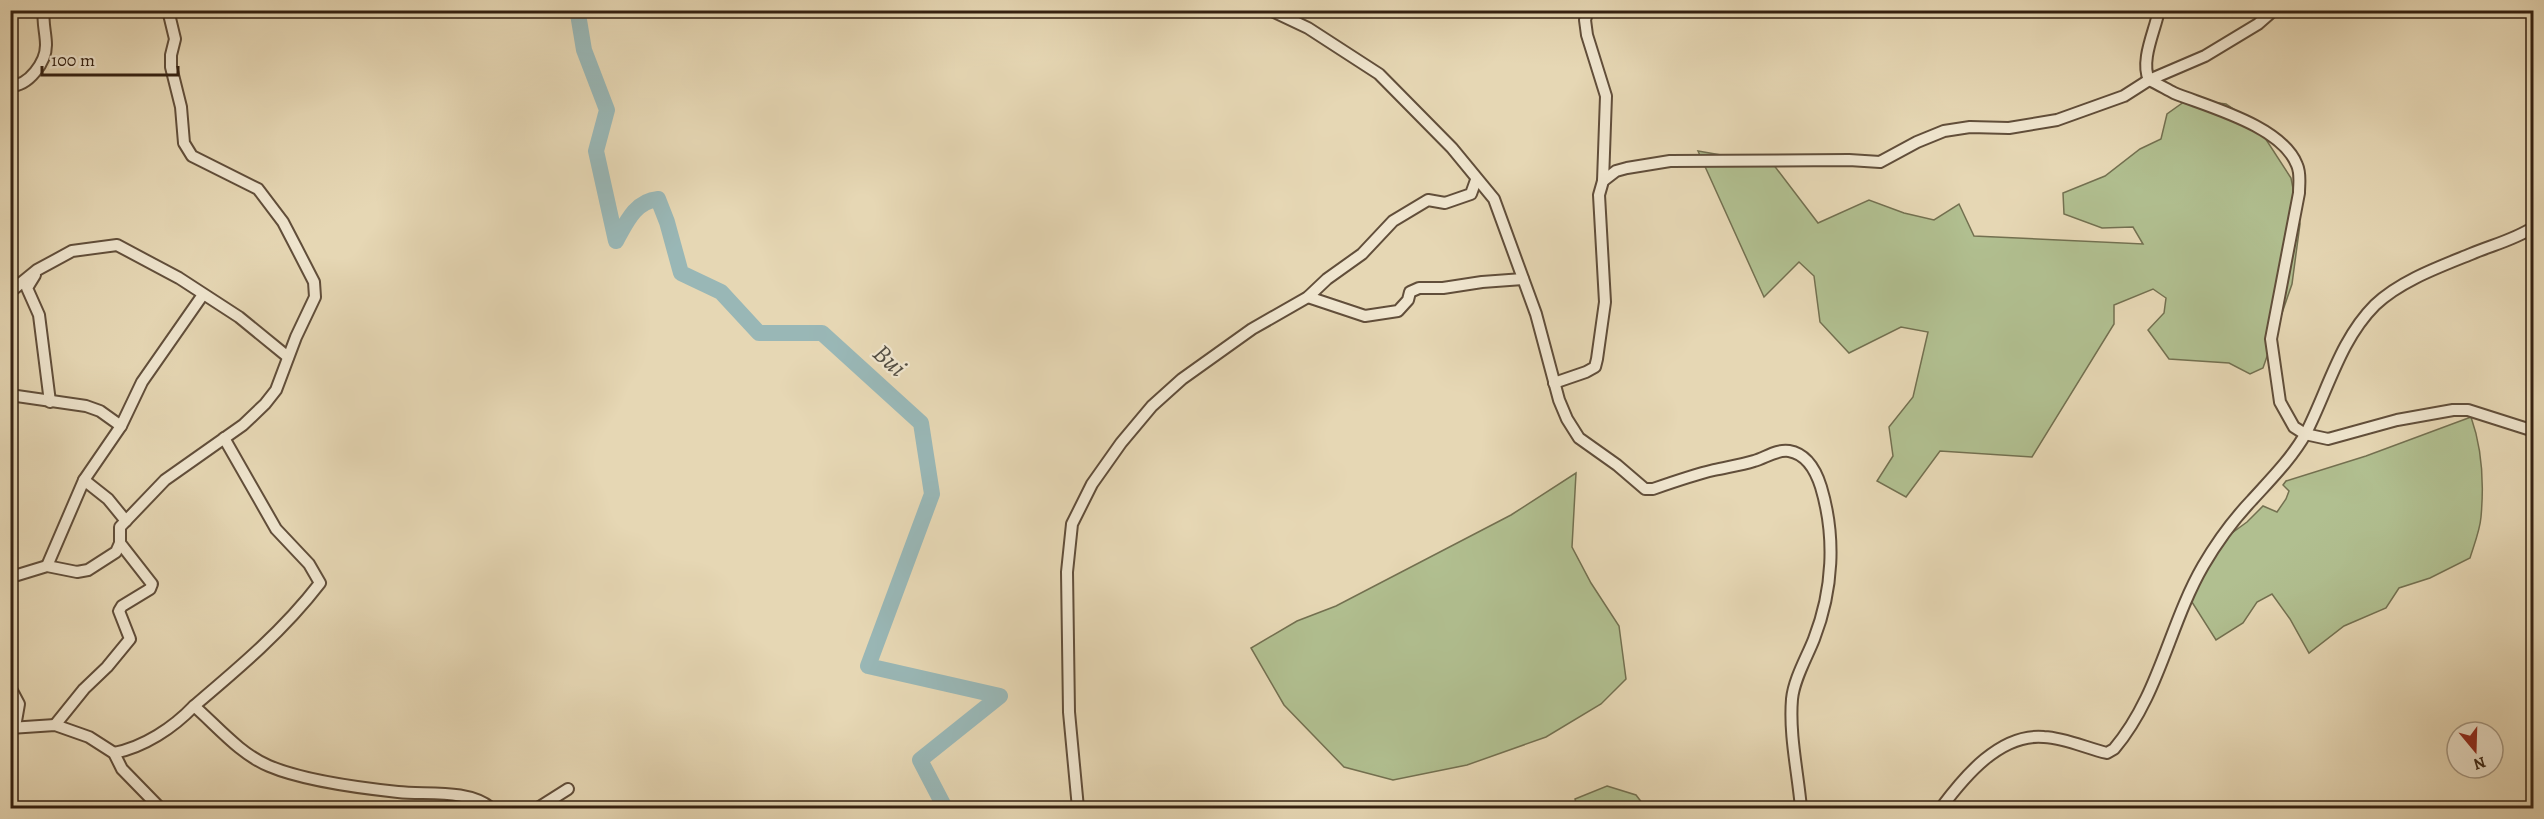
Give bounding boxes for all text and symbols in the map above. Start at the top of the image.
scale bar [42,39,178,77]
text: 100 m [51,48,95,72]
water label: Bui [865,336,914,385]
north arrow [2445,720,2505,780]
text: N [2470,751,2489,776]

